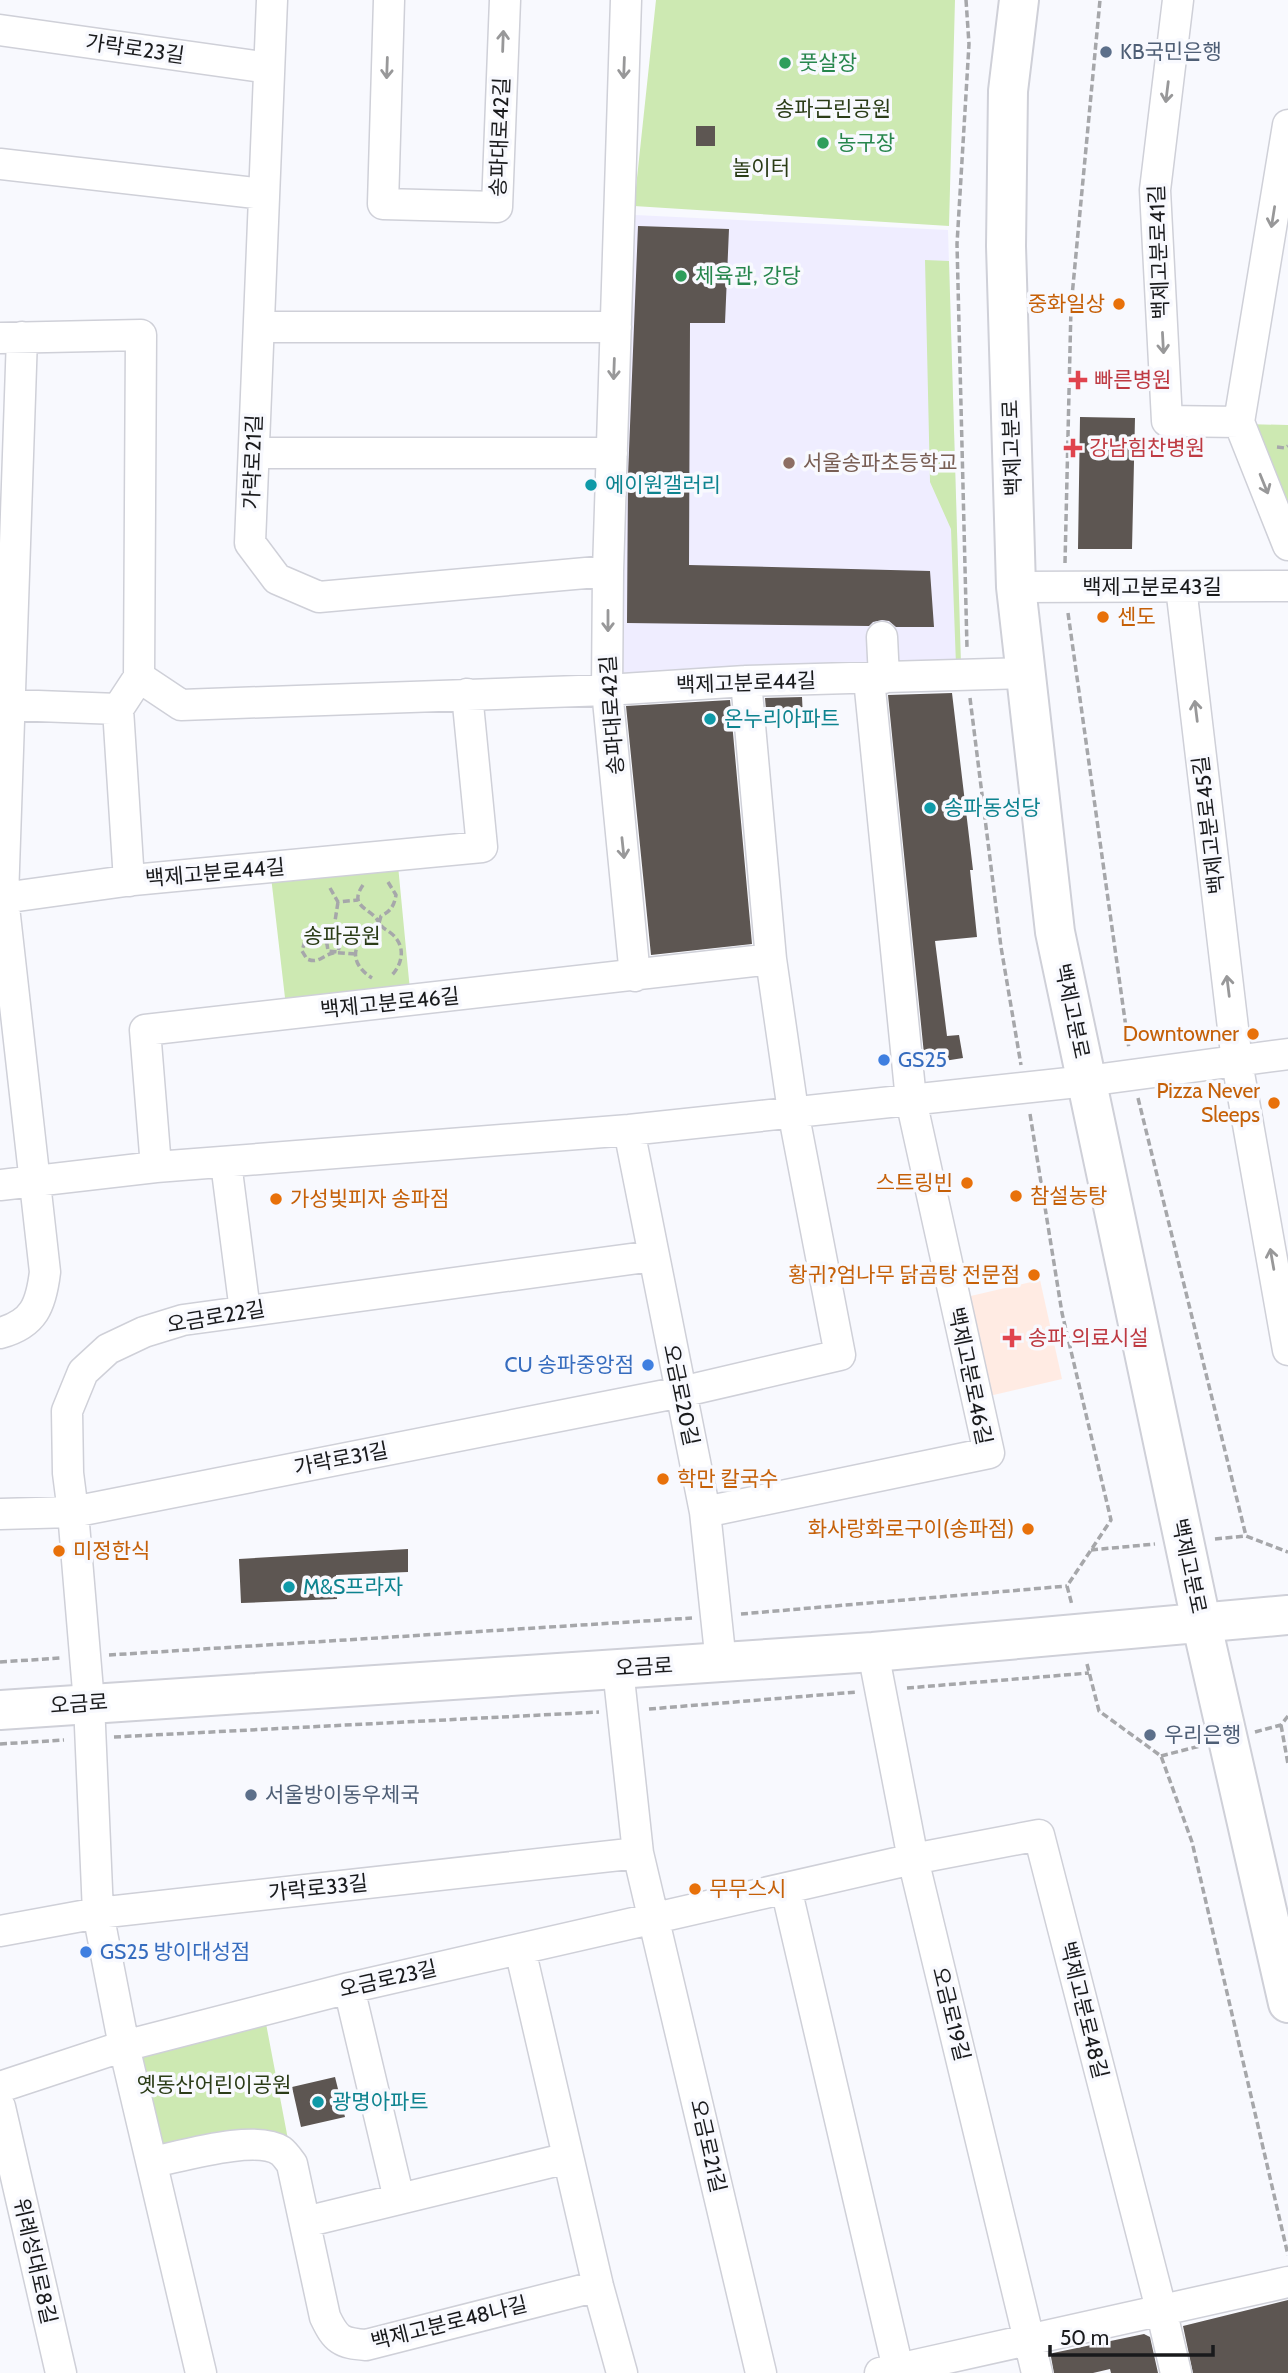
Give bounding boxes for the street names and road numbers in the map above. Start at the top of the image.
street label: 가락로23길 [84,29,186,68]
street label: 송파대로42길 [485,77,514,197]
street label: 백제고분로41길 [1144,184,1173,320]
street label: 백제고분로 [997,399,1026,497]
street label: 가락로21길 [238,414,267,510]
street label: 백제고분로43길 [1082,574,1222,599]
street label: 송파대로42길 [595,654,628,776]
street label: 백제고분로44길 [675,668,816,697]
street label: 백제고분로45길 [1188,754,1229,896]
street label: 백제고분로44길 [144,854,286,891]
street label: 백제고분로 [1050,961,1095,1061]
street label: 백제고분로46길 [319,983,461,1022]
street label: 오금로22길 [165,1296,267,1337]
street label: 백제고분로46길 [944,1305,997,1447]
street label: 오금로20길 [659,1342,704,1448]
street label: 가락로31길 [292,1437,390,1480]
street label: 백제고분로 [1167,1516,1212,1616]
street label: 오금로 [614,1653,674,1681]
street label: 오금로 [49,1689,109,1718]
street label: 가락로33길 [267,1870,369,1905]
street label: 백제고분로48길 [1055,1939,1114,2081]
street label: 오금로23길 [337,1955,439,2002]
street label: 오금로19길 [928,1964,975,2064]
street label: 오금로21길 [686,2097,731,2195]
street label: 위례성대로8길 [9,2195,62,2326]
street label: 백제고분로48나길 [368,2291,530,2354]

